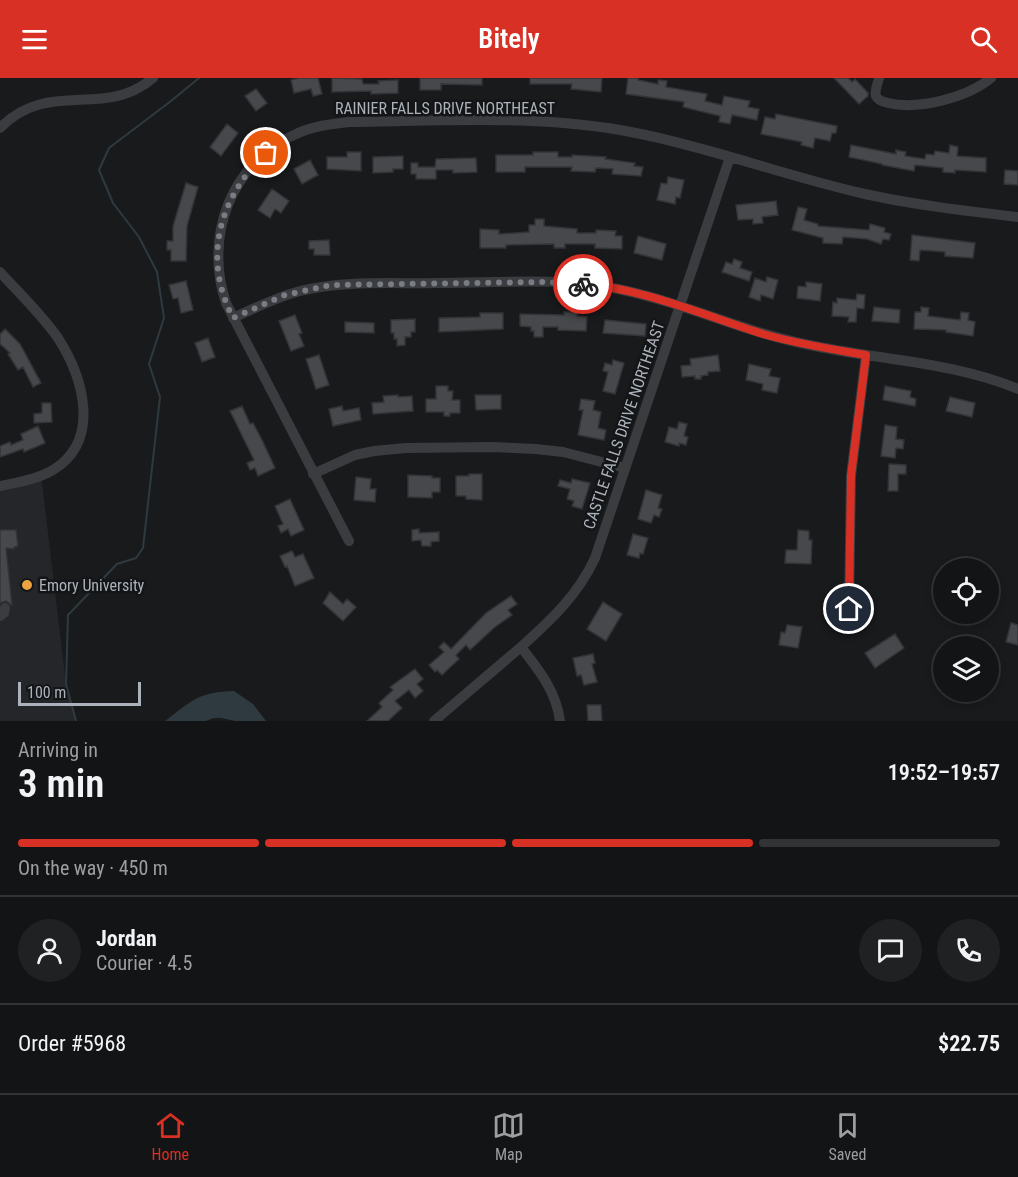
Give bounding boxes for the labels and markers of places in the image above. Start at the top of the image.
pin [240,127,291,178]
place label: Emory University [39,576,145,595]
marker: Emory University [20,578,34,592]
pin [823,583,874,634]

